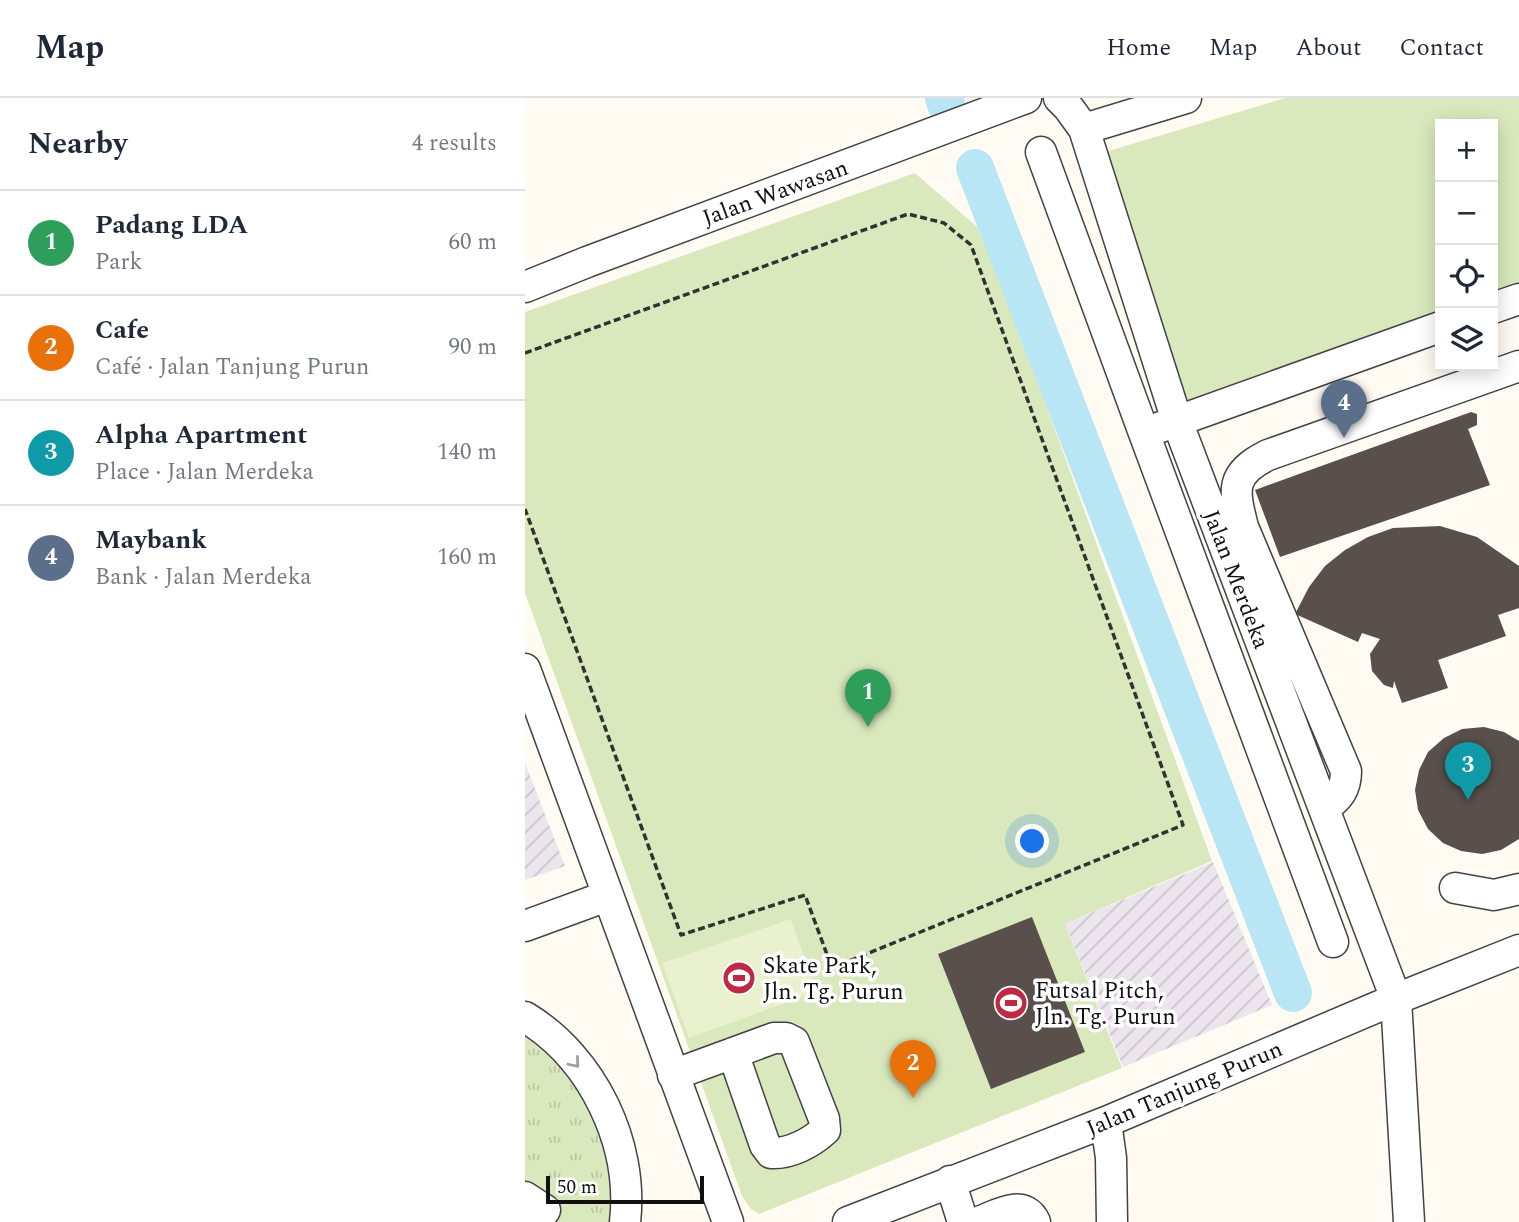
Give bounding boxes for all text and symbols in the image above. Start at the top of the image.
text: Map [35,23,104,73]
text: Home [1106,30,1171,66]
text: Map [1209,30,1257,66]
text: About [1295,30,1361,66]
text: Contact [1399,30,1484,66]
map controls [1435,119,1498,371]
button: + [1435,119,1498,182]
text: Nearby [28,121,127,167]
text: 4 results [412,126,497,161]
street label: Jalan Wawasan [698,151,853,236]
button: − [1435,182,1498,245]
text: Padang LDA [95,205,248,245]
text: 1 [45,225,57,260]
text: 60 m [448,225,497,260]
text: Park [95,245,142,280]
button: locate [1435,245,1498,308]
button: layers [1435,308,1498,371]
text: Cafe [95,310,149,350]
text: 2 [45,330,57,365]
text: 90 m [448,330,497,365]
text: Café · Jalan Tanjung Purun [95,350,369,385]
pin: 4 [1321,380,1367,438]
text: Alpha Apartment [95,415,307,455]
text: 3 [45,435,57,470]
text: 140 m [437,435,497,470]
text: Place · Jalan Merdeka [95,455,314,490]
street label: Jalan Merdeka [1193,505,1278,654]
text: Maybank [95,520,207,560]
text: 4 [45,540,57,575]
text: 160 m [437,540,497,575]
text: Bank · Jalan Merdeka [95,560,311,595]
pin: 1 [845,669,891,727]
pin: 3 [1445,742,1491,800]
your location [1015,824,1049,858]
place label: Skate Park, Jln. Tg. Purun [763,949,904,1010]
sports icon: Skate Park, Jln. Tg. Purun [720,959,758,997]
place label: Futsal Pitch, Jln. Tg. Purun [1035,974,1176,1035]
sports icon: Futsal Pitch, Jln. Tg. Purun [992,984,1030,1022]
street label: Jalan Tanjung Purun [1081,1032,1288,1147]
pin: 2 [890,1040,936,1098]
one-way arrow [567,1054,579,1067]
scale bar [546,1173,703,1205]
text: 50 m [557,1173,597,1202]

